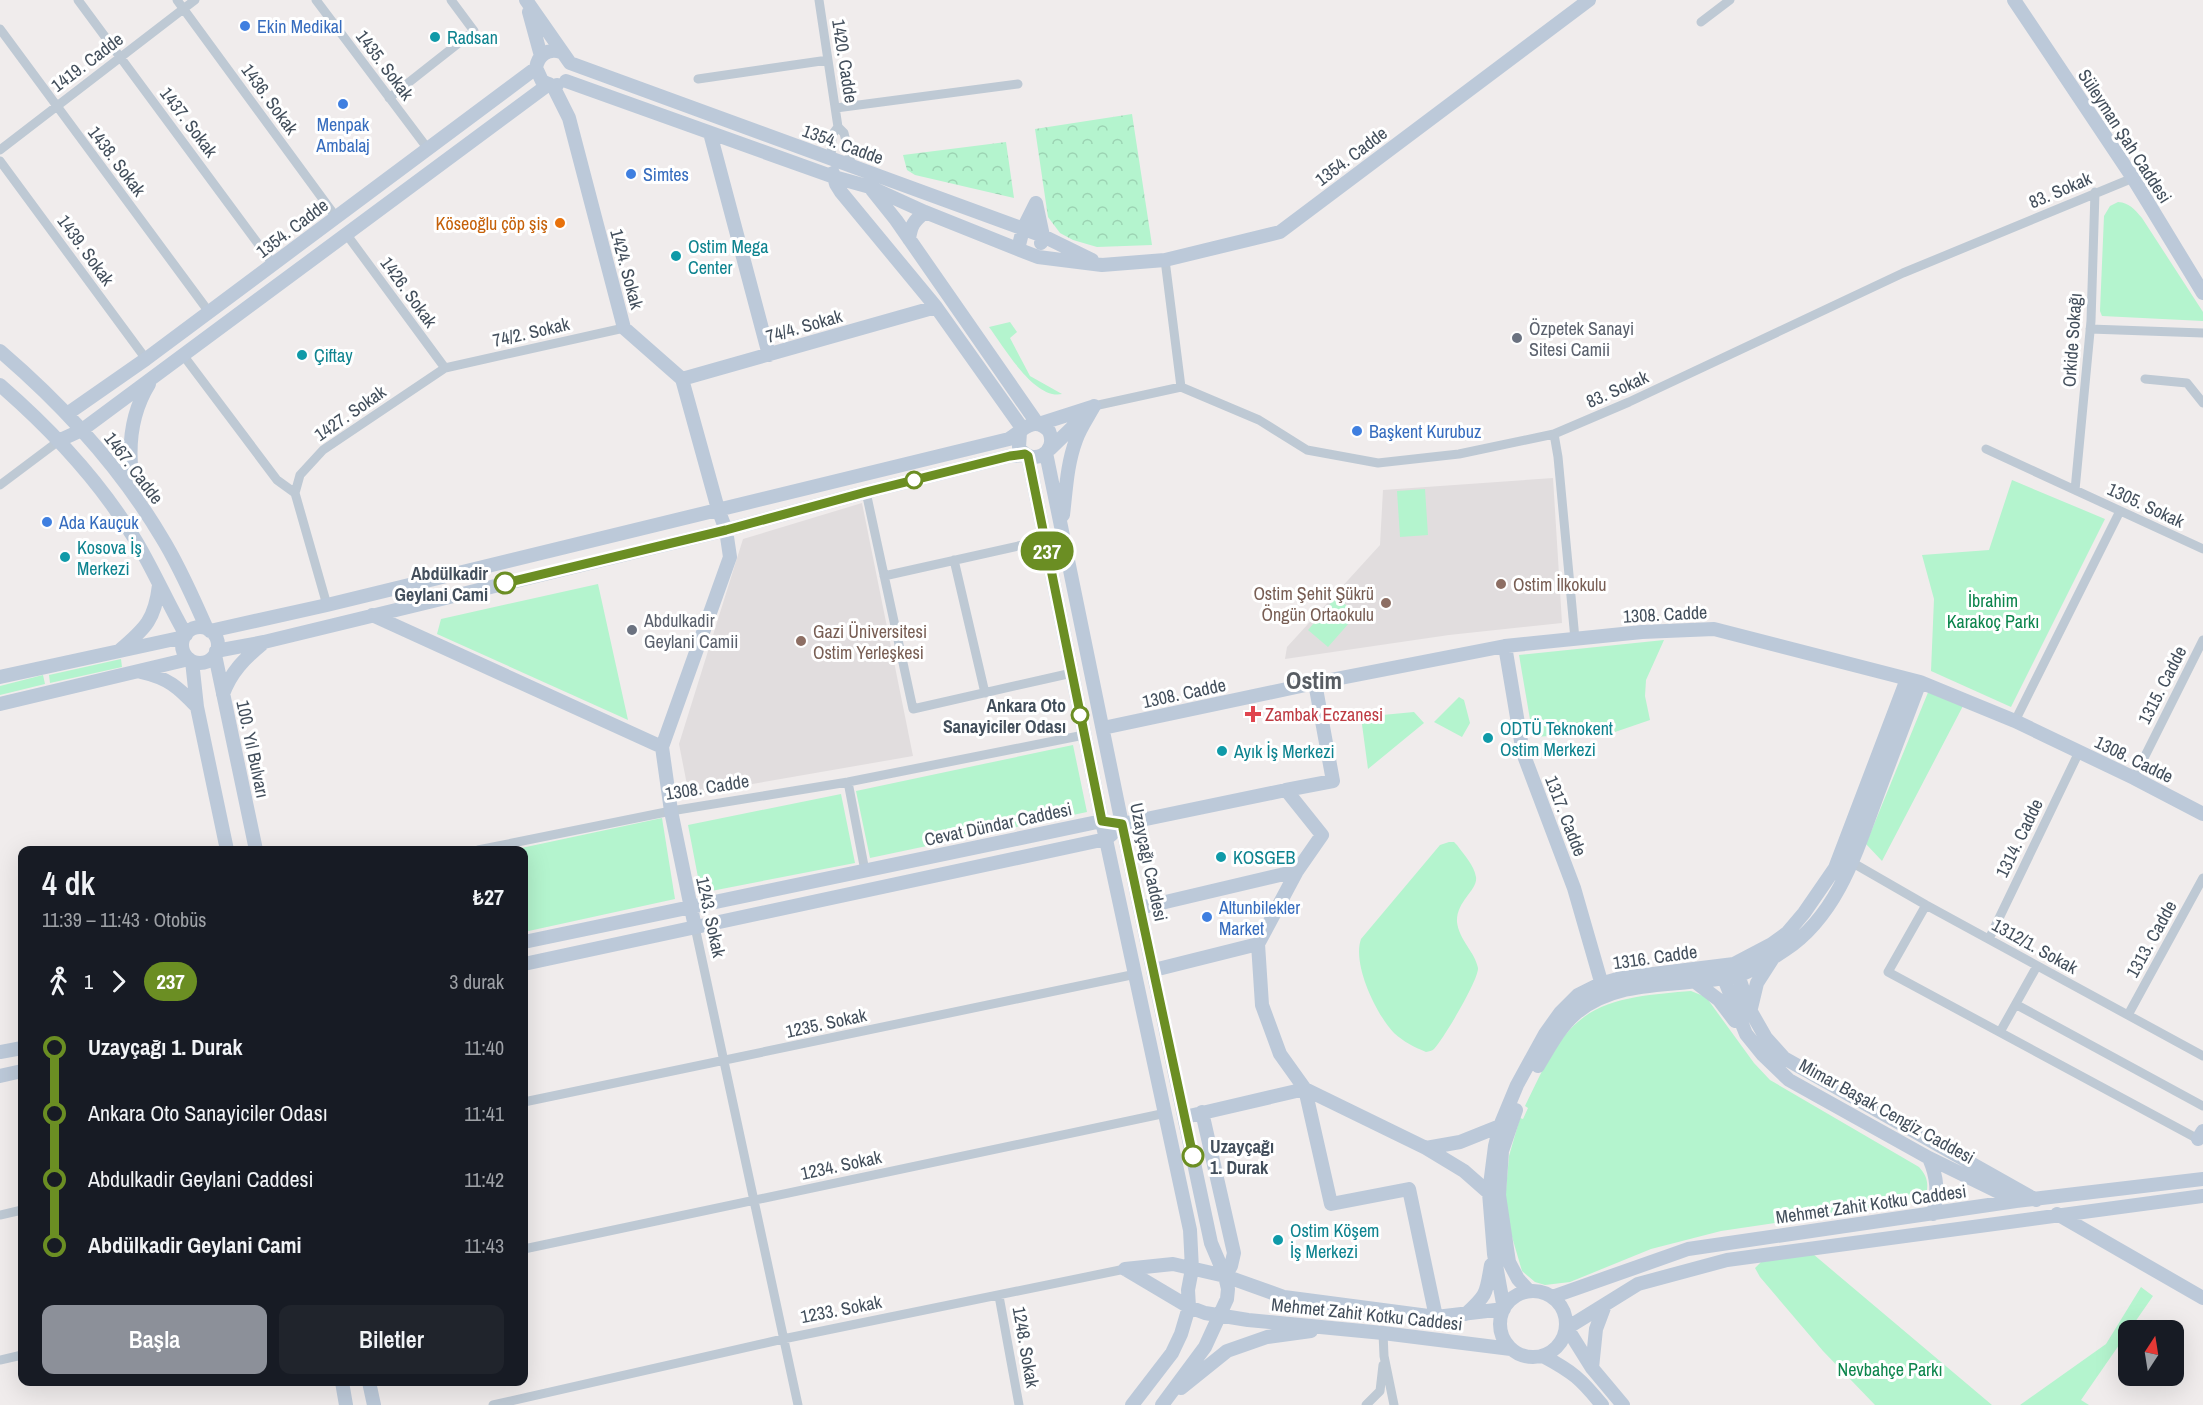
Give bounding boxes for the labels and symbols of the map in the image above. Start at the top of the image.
place label: Ekin Medikal [257,14,342,39]
street label: 1420. Cadde [826,17,864,105]
marker: Ekin Medikal [238,19,252,33]
street label: 1435. Sokak [350,25,420,106]
place label: Radsan [447,25,498,50]
street label: 1419. Cadde [46,27,128,97]
marker: Radsan [428,30,442,44]
street label: 1436. Sokak [236,58,305,140]
street label: Süleyman Şah Caddesi [2072,64,2178,208]
street label: 1437. Sokak [154,82,224,163]
marker: Menpak Ambalaj [336,97,350,111]
place label: Menpak Ambalaj [315,112,370,158]
street label: 1354. Cadde [799,118,887,170]
street label: 1438. Sokak [82,121,152,202]
street label: 1354. Cadde [1310,121,1392,191]
place label: Simtes [643,162,689,187]
street label: 83. Sokak [2025,165,2096,214]
marker: Simtes [624,167,638,181]
street label: 1354. Cadde [251,193,333,263]
street label: 1439. Sokak [52,209,121,291]
place label: Köseoğlu çöp şiş [436,211,548,236]
marker: Köseoğlu çöp şiş [553,216,567,230]
street label: 1424. Sokak [604,226,650,312]
place label: Ostim Mega Center [688,234,768,280]
marker: Ostim Mega Center [669,249,683,263]
street label: 1426. Sokak [375,251,444,333]
street label: Orkide Sokağı [2056,292,2088,388]
street label: 74/4. Sokak [763,303,846,349]
street label: 74/2. Sokak [490,311,572,353]
place label: Özpetek Sanayi Sitesi Camii [1529,316,1634,362]
marker: Özpetek Sanayi Sitesi Camii [1510,331,1524,345]
place label: Çiftay [314,343,353,368]
marker: Çiftay [295,348,309,362]
street label: 83. Sokak [1582,364,1653,414]
street label: 1427. Sokak [309,379,391,447]
place label: Başkent Kurubuz [1369,419,1481,444]
marker: Başkent Kurubuz [1350,424,1364,438]
street label: 1467. Cadde [99,427,169,509]
unlabelled marker [905,471,923,489]
street label: 1305. Sokak [2104,476,2189,534]
place label: Ada Kauçuk [58,510,139,535]
marker: Ada Kauçuk [40,515,54,529]
line badge: 237 [1012,532,1082,570]
place label: Kosova İş Merkezi [77,535,142,581]
marker: Kosova İş Merkezi [58,550,72,564]
place label: Abdülkadir Geylani Cami [394,561,488,607]
marker: Abdülkadir Geylani Cami [494,572,516,594]
place label: Ostim İlkokulu [1513,572,1607,597]
marker: Ostim İlkokulu [1494,577,1508,591]
place label: Ostim Şehit Şükrü Öngün Ortaokulu [1253,581,1374,627]
park label: İbrahim Karakoç Parkı [1947,588,2039,634]
marker: Ostim Şehit Şükrü Öngün Ortaokulu [1379,596,1393,610]
street label: 1308. Cadde [1622,599,1708,629]
place label: Abdulkadir Geylani Camii [643,608,738,654]
place label: Gazi Üniversitesi Ostim Yerleşkesi [813,619,927,665]
marker: Abdulkadir Geylani Camii [625,623,639,637]
marker: Gazi Üniversitesi Ostim Yerleşkesi [794,634,808,648]
street label: 1315. Cadde [2132,642,2192,728]
district label: Ostim [1286,664,1342,696]
street label: 1308. Cadde [1140,672,1228,714]
place label: Ankara Oto Sanayiciler Odası [943,693,1066,739]
street label: 100. Yıl Bulvarı [230,698,276,800]
place label: Zambak Eczanesi [1265,702,1383,727]
marker: Ankara Oto Sanayiciler Odası [1071,706,1089,724]
marker: Zambak Eczanesi [1246,707,1260,721]
place label: ODTÜ Teknokent Ostim Merkezi [1500,716,1613,762]
street label: 1308. Cadde [2091,729,2177,789]
marker: ODTÜ Teknokent Ostim Merkezi [1481,731,1495,745]
place label: Ayık İş Merkezi [1233,739,1335,764]
marker: Ayık İş Merkezi [1215,744,1229,758]
street label: 1308. Cadde [663,768,751,806]
street label: 1317. Cadde [1539,772,1593,860]
street label: 1314. Cadde [1989,795,2049,881]
street label: Cevat Dündar Caddesi [922,796,1074,852]
street label: Uzayçağı Caddesi [1124,800,1174,924]
place label: KOSGEB [1233,845,1296,870]
marker: KOSGEB [1214,850,1228,864]
street label: 1243. Sokak [690,874,732,960]
place label: Altunbilekler Market [1218,895,1300,941]
street label: 1313. Cadde [2120,896,2182,982]
marker: Altunbilekler Market [1200,910,1214,924]
street label: 1312/1. Sokak [1988,912,2083,980]
street label: 1316. Cadde [1611,939,1699,975]
street label: 1235. Sokak [783,1002,869,1044]
street label: Mimar Başak Cengiz Caddesi [1795,1052,1979,1170]
place label: Uzayçağı 1. Durak [1210,1134,1274,1180]
street label: 1234. Sokak [798,1144,884,1186]
marker: Uzayçağı 1. Durak [1182,1145,1204,1167]
street label: Mehmet Zahit Kotku Caddesi [1774,1178,1968,1230]
place label: Ostim Köşem İş Merkezi [1290,1218,1379,1264]
marker: Ostim Köşem İş Merkezi [1271,1233,1285,1247]
street label: 1233. Sokak [798,1289,884,1329]
street label: Mehmet Zahit Kotku Caddesi [1270,1292,1464,1336]
street label: 1248. Sokak [1007,1304,1046,1390]
north arrow [2118,1320,2184,1386]
park label: Nevbahçe Parkı [1837,1357,1943,1382]

